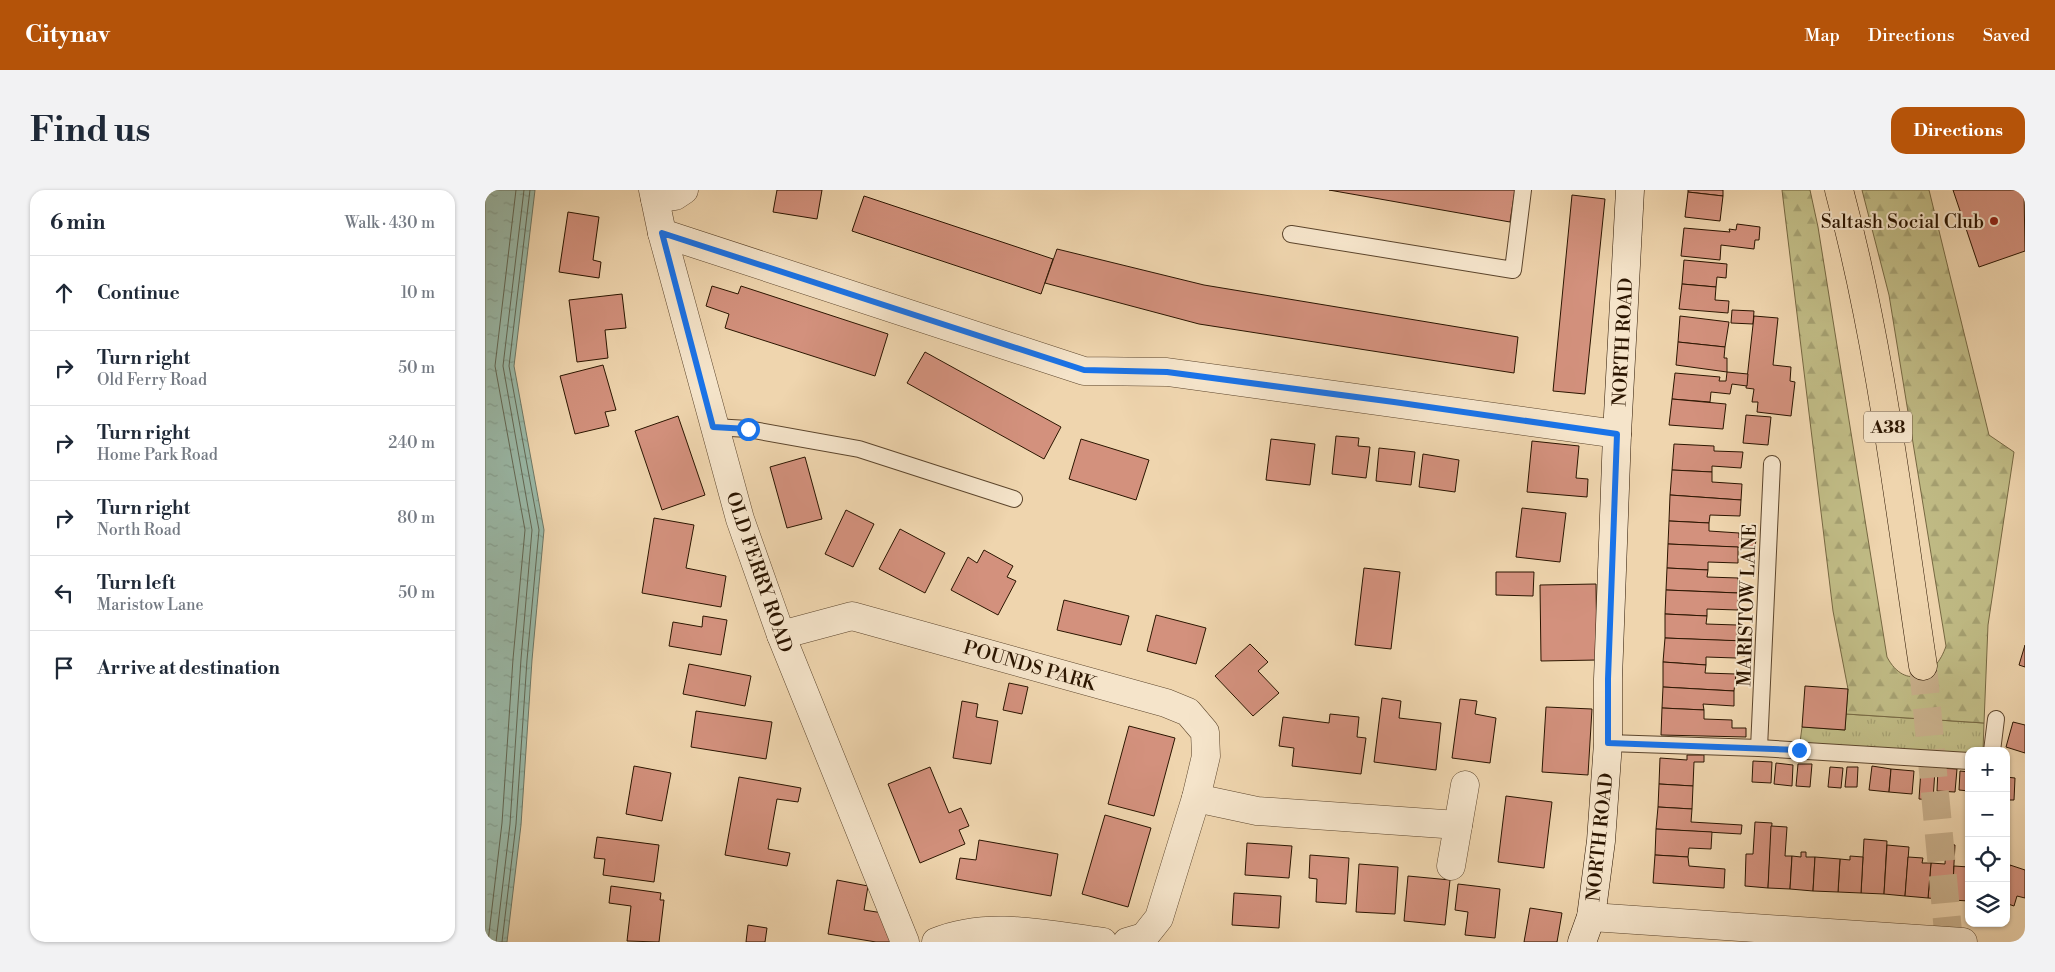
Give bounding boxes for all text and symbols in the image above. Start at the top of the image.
text: Citynav [25,20,110,50]
text: Map [1804,24,1840,47]
text: Directions [1868,24,1955,47]
text: Saved [1983,24,2030,47]
button: Directions [1891,107,2025,154]
text: Find us [30,109,150,152]
text: 6 min [50,210,105,236]
place label: Saltash Social Club [1821,210,1984,234]
text: Walk · 430 m [345,213,435,233]
marker: Saltash Social Club [1988,215,2000,227]
street label: NORTH ROAD [1608,277,1638,407]
icon: ahead [50,279,78,307]
text: Continue [97,281,180,305]
text: 10 m [401,283,435,303]
text: Turn right [97,346,190,370]
icon: right [50,354,78,382]
text: 50 m [398,358,435,378]
text: Old Ferry Road [97,370,207,390]
road number: A38 [1864,412,1912,442]
route start [737,418,760,441]
text: Turn right [97,421,190,445]
icon: right [50,429,78,457]
text: 240 m [388,433,435,453]
text: Home Park Road [97,445,218,465]
street label: OLD FERRY ROAD [720,489,798,656]
text: Turn right [97,496,190,520]
icon: right [50,504,78,532]
text: 80 m [397,508,435,528]
text: North Road [97,520,181,540]
street label: MARISTOW LANE [1732,523,1762,687]
text: Turn left [97,571,176,595]
icon: left [50,579,78,607]
text: 50 m [398,583,435,603]
text: Maristow Lane [97,595,204,615]
street label: POUNDS PARK [961,636,1100,697]
icon: arrive [50,654,78,682]
text: Arrive at destination [97,656,280,680]
route end [1788,739,1811,762]
map controls [1965,747,2010,927]
button: + [1965,747,2010,792]
street label: NORTH ROAD [1581,772,1619,903]
button: − [1965,792,2010,837]
button: locate [1965,837,2010,882]
button: layers [1965,882,2010,927]

